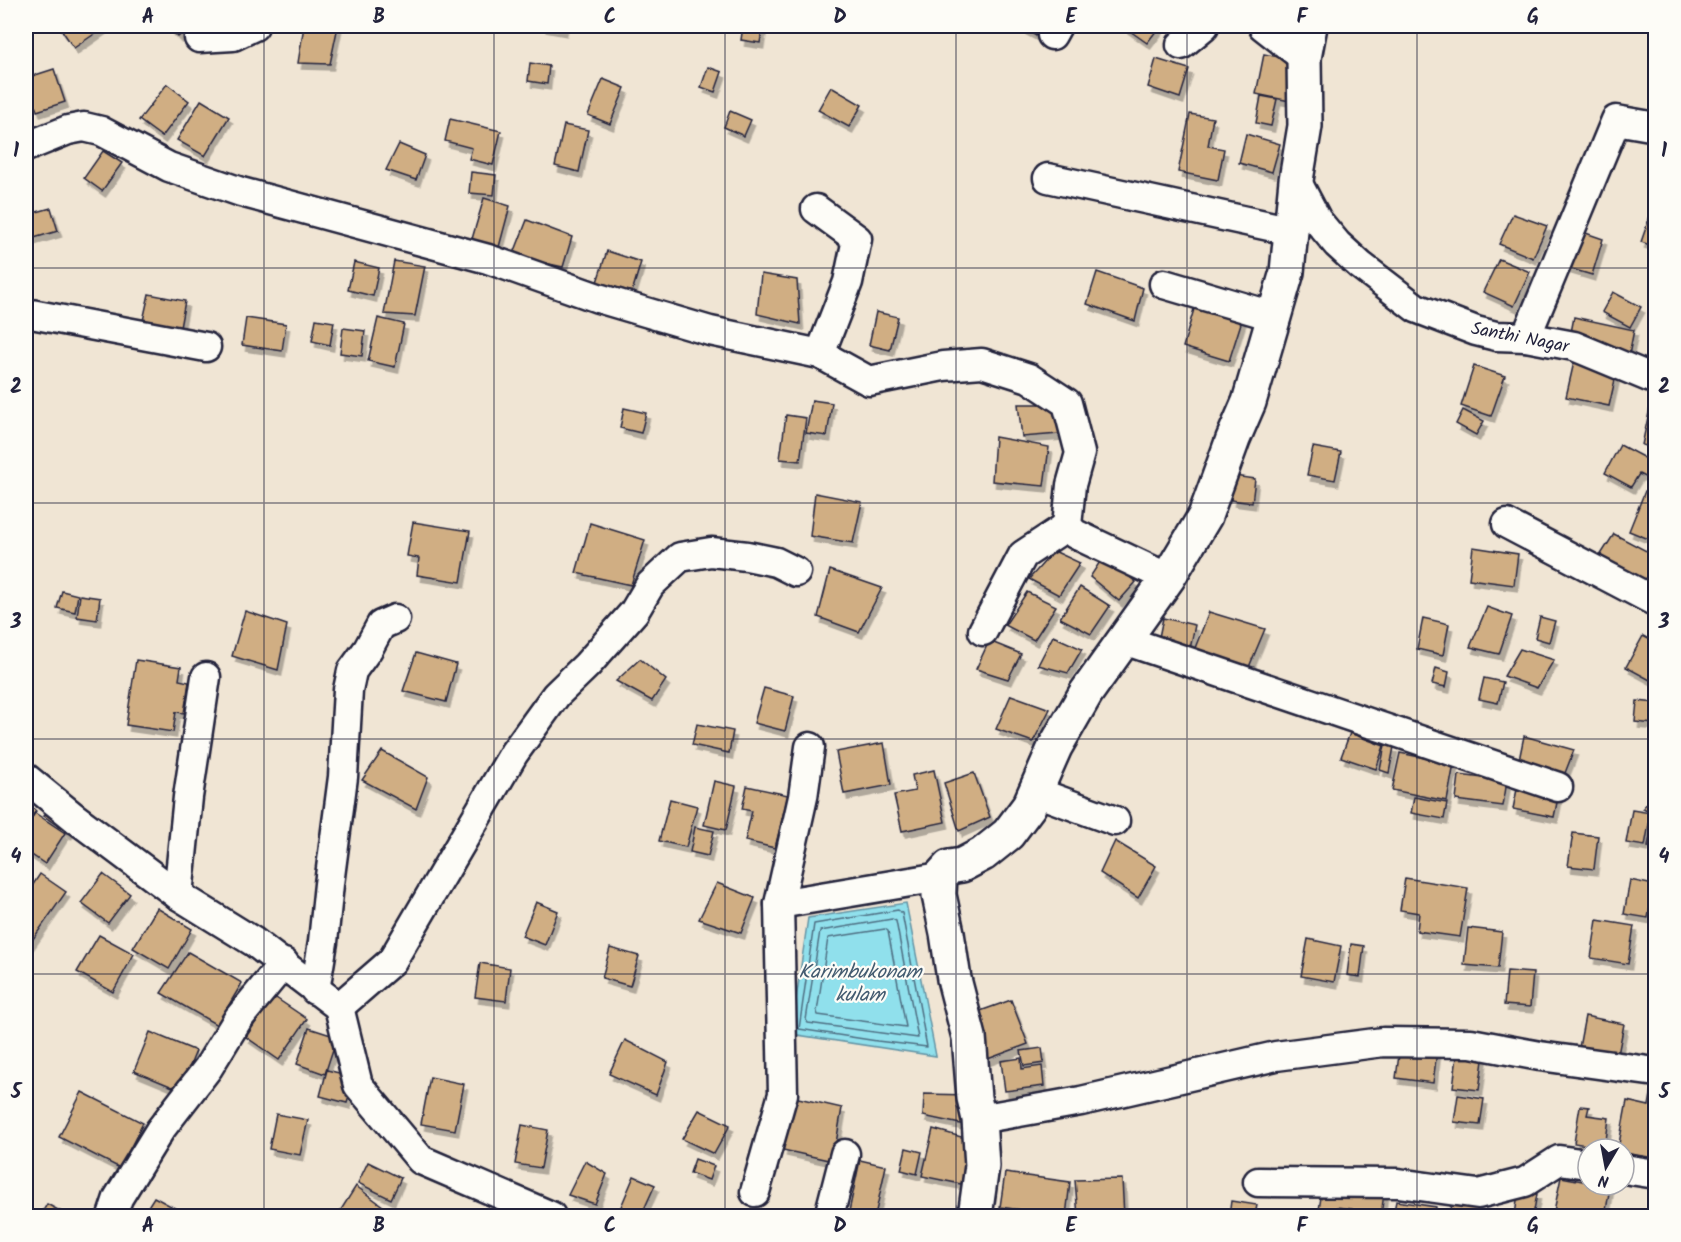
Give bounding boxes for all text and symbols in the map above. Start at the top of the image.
text: A [142,2,154,34]
text: B [373,2,385,34]
text: C [604,2,616,34]
text: D [833,2,847,34]
text: E [1065,2,1077,34]
text: F [1297,2,1309,34]
text: G [1527,2,1539,34]
text: 1 [13,136,19,168]
text: 1 [1661,136,1667,168]
street label: Santhi Nagar [1468,315,1572,362]
text: 2 [10,372,22,404]
text: 2 [1658,372,1670,404]
text: 3 [10,607,22,639]
text: 3 [1658,607,1670,639]
text: 4 [11,842,22,874]
text: 4 [1659,842,1670,874]
water label: Karimbukonam kulam [798,957,924,1012]
text: 5 [10,1077,23,1109]
text: 5 [1658,1077,1671,1109]
north arrow [1576,1137,1636,1197]
text: N [1597,1167,1611,1193]
text: A [142,1211,154,1242]
text: B [373,1211,385,1242]
text: C [604,1211,616,1242]
text: D [833,1211,847,1242]
text: E [1065,1211,1077,1242]
text: F [1297,1211,1309,1242]
text: G [1527,1211,1539,1242]

